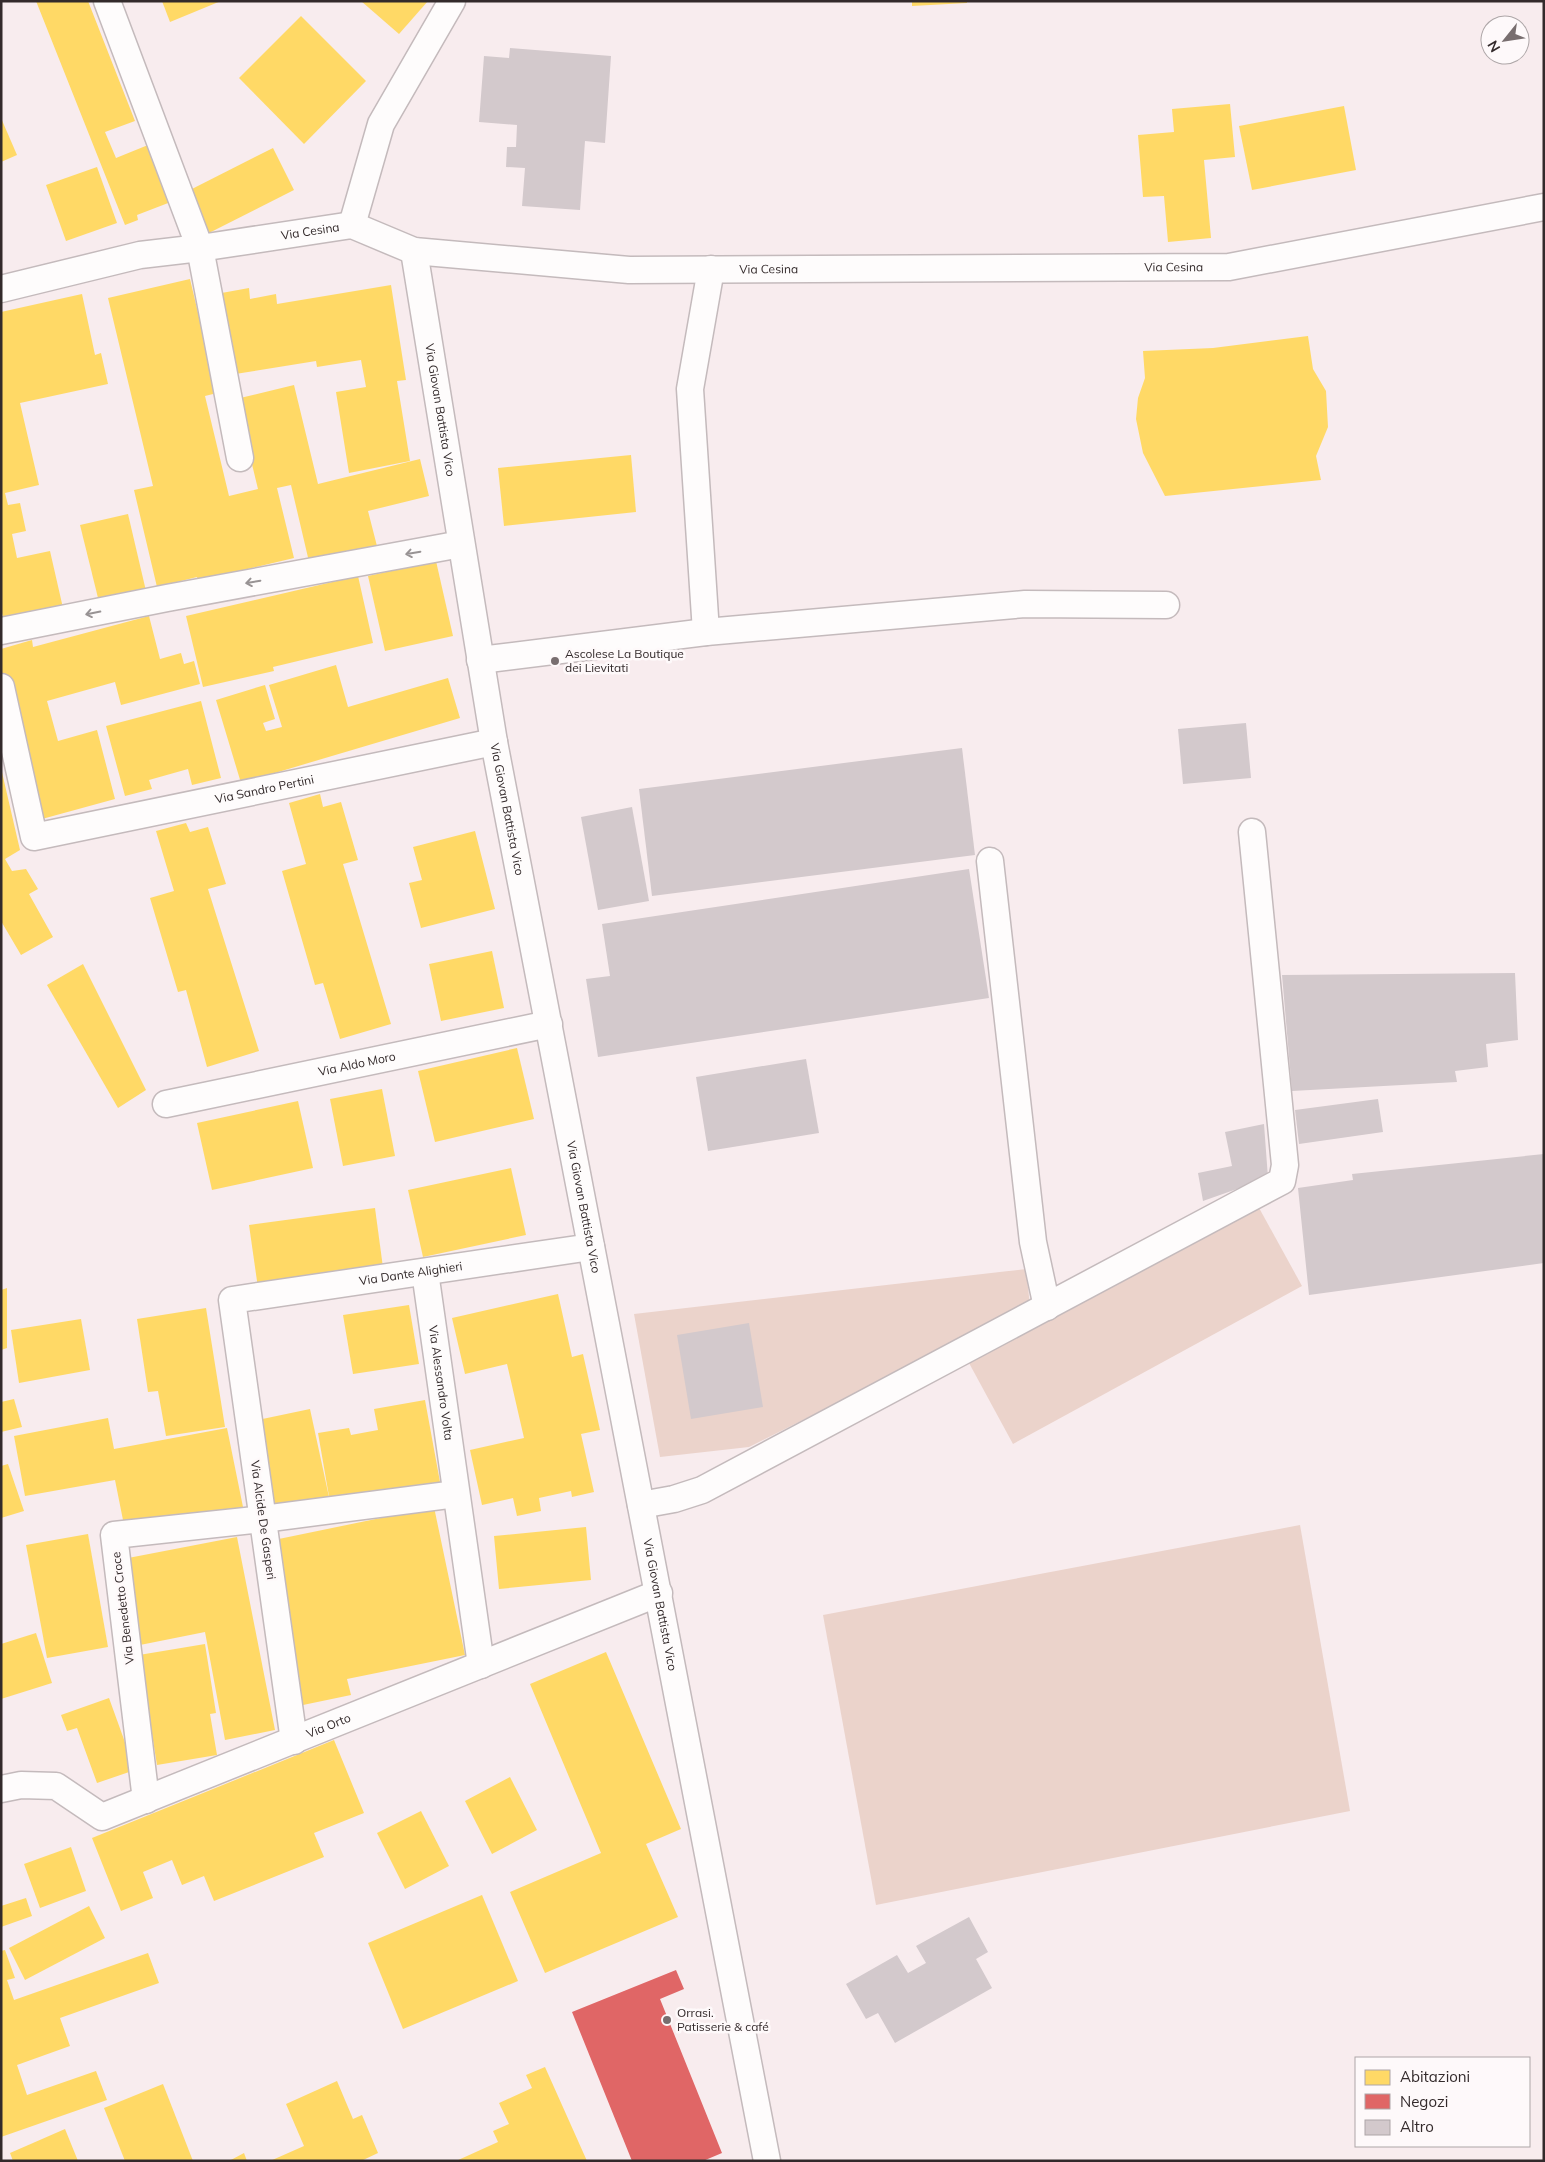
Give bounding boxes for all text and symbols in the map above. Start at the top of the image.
north arrow [1480,15,1530,65]
text: N [1483,37,1504,56]
street label: Via Cesina [280,219,340,243]
street label: Via Cesina [1144,259,1203,274]
street label: Via Cesina [739,261,798,276]
street label: Via Giovan Battista Vico [422,342,459,478]
one-way arrow [405,548,421,558]
one-way arrow [245,578,261,588]
one-way arrow [86,609,102,618]
place label: Ascolese La Boutique dei Lievitati [565,646,684,675]
marker: Ascolese La Boutique dei Lievitati [549,655,561,667]
street label: Via Giovan Battista Vico [487,742,528,877]
street label: Via Sandro Pertini [214,771,315,806]
street label: Via Aldo Moro [317,1048,397,1079]
street label: Via Giovan Battista Vico [564,1139,604,1275]
street label: Via Dante Alighieri [358,1258,463,1288]
street label: Via Alessandro Volta [426,1324,457,1441]
street label: Via Alcide De Gasperi [248,1459,279,1581]
street label: Via Giovan Battista Vico [640,1537,681,1672]
street label: Via Benedetto Croce [108,1551,137,1665]
street label: Via Orto [304,1710,353,1741]
place label: Orrasi. Patisserie & café [677,2005,769,2034]
marker: Orrasi. Patisserie & café [661,2014,673,2026]
legend [1355,2057,1530,2147]
text: Abitazioni [1400,2067,1470,2086]
text: Negozi [1400,2092,1448,2111]
text: Altro [1400,2117,1434,2136]

